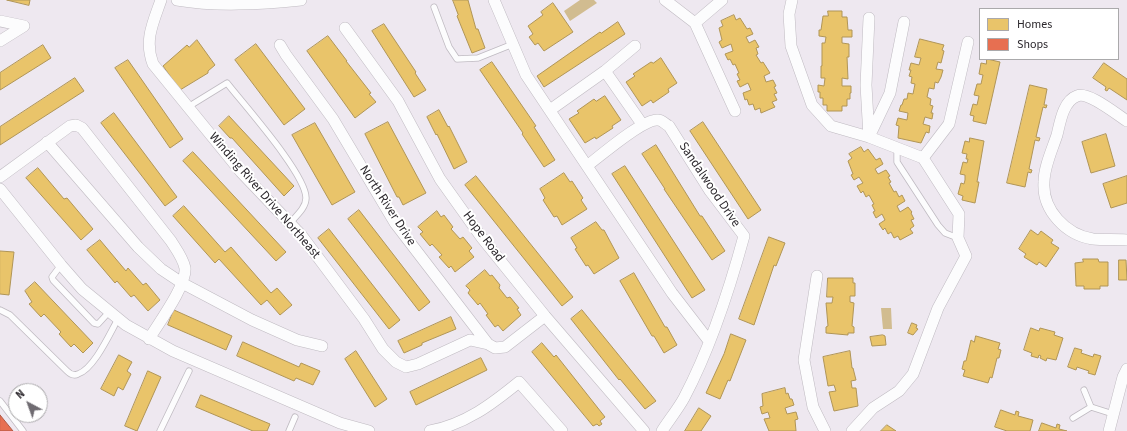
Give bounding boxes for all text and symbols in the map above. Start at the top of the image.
legend [979,8,1119,60]
text: Homes [1017,16,1052,33]
text: Shops [1017,36,1048,53]
street label: Winding River Drive Northeast [205,130,323,262]
street label: Sandalwood Drive [675,140,743,230]
street label: North River Drive [355,163,419,249]
street label: Hope Road [459,208,507,266]
north arrow [8,383,48,423]
text: N [13,386,28,402]

